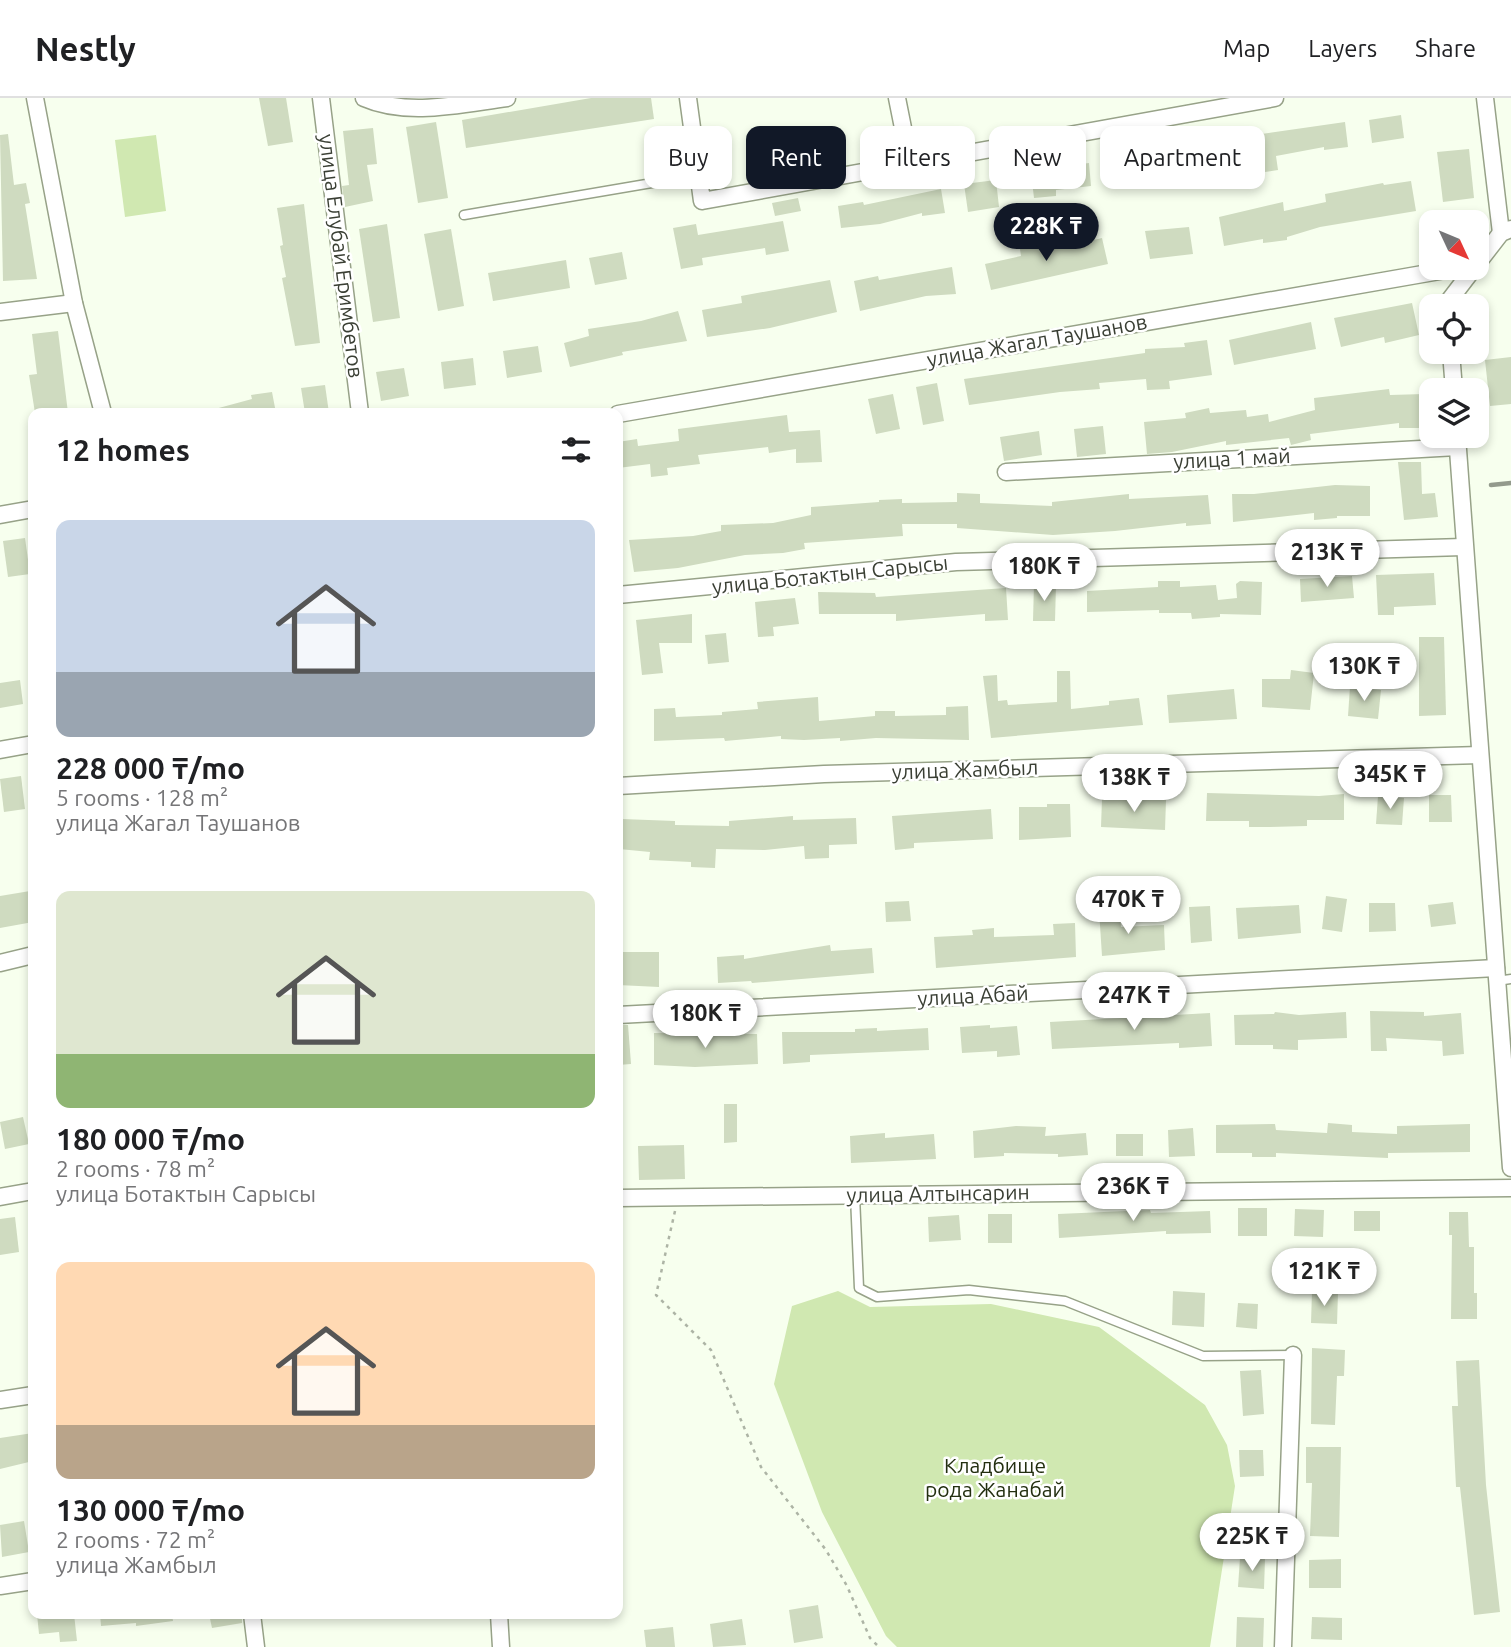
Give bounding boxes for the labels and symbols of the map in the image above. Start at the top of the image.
street label: улица Елубай Еримбетов [315,133,369,379]
pin: 228K ₸ [989,204,1103,263]
north arrow [1419,210,1489,280]
street label: улица Жагал Таушанов [925,309,1149,371]
street label: улица 1 май [1173,443,1291,473]
pin: 213K ₸ [1270,530,1384,589]
pin: 180K ₸ [987,544,1101,603]
street label: улица Ботактын Сарысы [711,550,949,598]
pin: 130K ₸ [1307,644,1421,703]
pin: 345K ₸ [1333,752,1447,811]
street label: улица Жамбыл [891,754,1039,784]
pin: 138K ₸ [1077,754,1191,814]
pin: 470K ₸ [1071,876,1185,936]
pin: 247K ₸ [1077,972,1191,1032]
street label: улица Абай [917,980,1029,1010]
pin: 180K ₸ [648,990,762,1050]
pin: 236K ₸ [1076,1164,1190,1223]
street label: улица Алтынсарин [846,1179,1030,1207]
pin: 121K ₸ [1267,1248,1381,1308]
park label: Кладбище рода Жанабай [925,1453,1065,1501]
pin: 225K ₸ [1195,1514,1309,1573]

